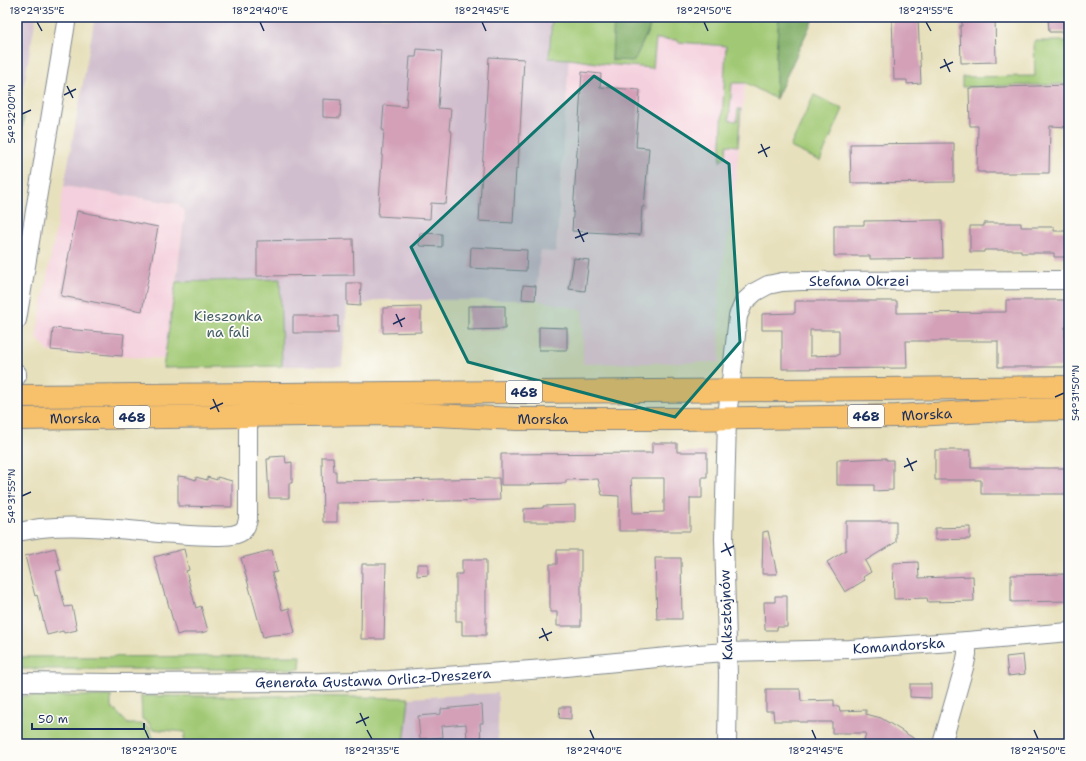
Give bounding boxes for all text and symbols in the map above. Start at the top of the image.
text: 18°29'35"E [10,4,64,17]
text: 18°29'40"E [232,4,288,17]
text: 18°29'45"E [455,4,509,17]
text: 18°29'50"E [676,4,732,17]
text: 18°29'55"E [899,4,953,17]
text: 54°32'00"N [5,84,18,144]
street label: Stefana Okrzei [809,272,909,290]
park label: Kieszonka na fali [194,307,262,341]
text: 54°31'50"N [1069,365,1082,421]
road number: 468 [506,381,542,403]
street label: Morska [901,404,953,425]
road number: 468 [848,405,884,427]
road number: 468 [114,406,150,428]
street label: Morska [49,409,101,428]
street label: Morska [517,410,569,428]
text: 54°31'55"N [5,469,18,523]
street label: Kalksztajnów [715,569,737,661]
street label: Komandorska [852,634,946,658]
street label: Generała Gustawa Orlicz-Dreszera [255,664,492,691]
scale bar [32,705,144,731]
text: 50 m [38,711,68,727]
text: 18°29'30"E [121,744,177,757]
text: 18°29'35"E [345,744,399,757]
text: 18°29'40"E [566,744,622,757]
text: 18°29'45"E [789,744,843,757]
text: 18°29'50"E [1010,744,1066,757]

